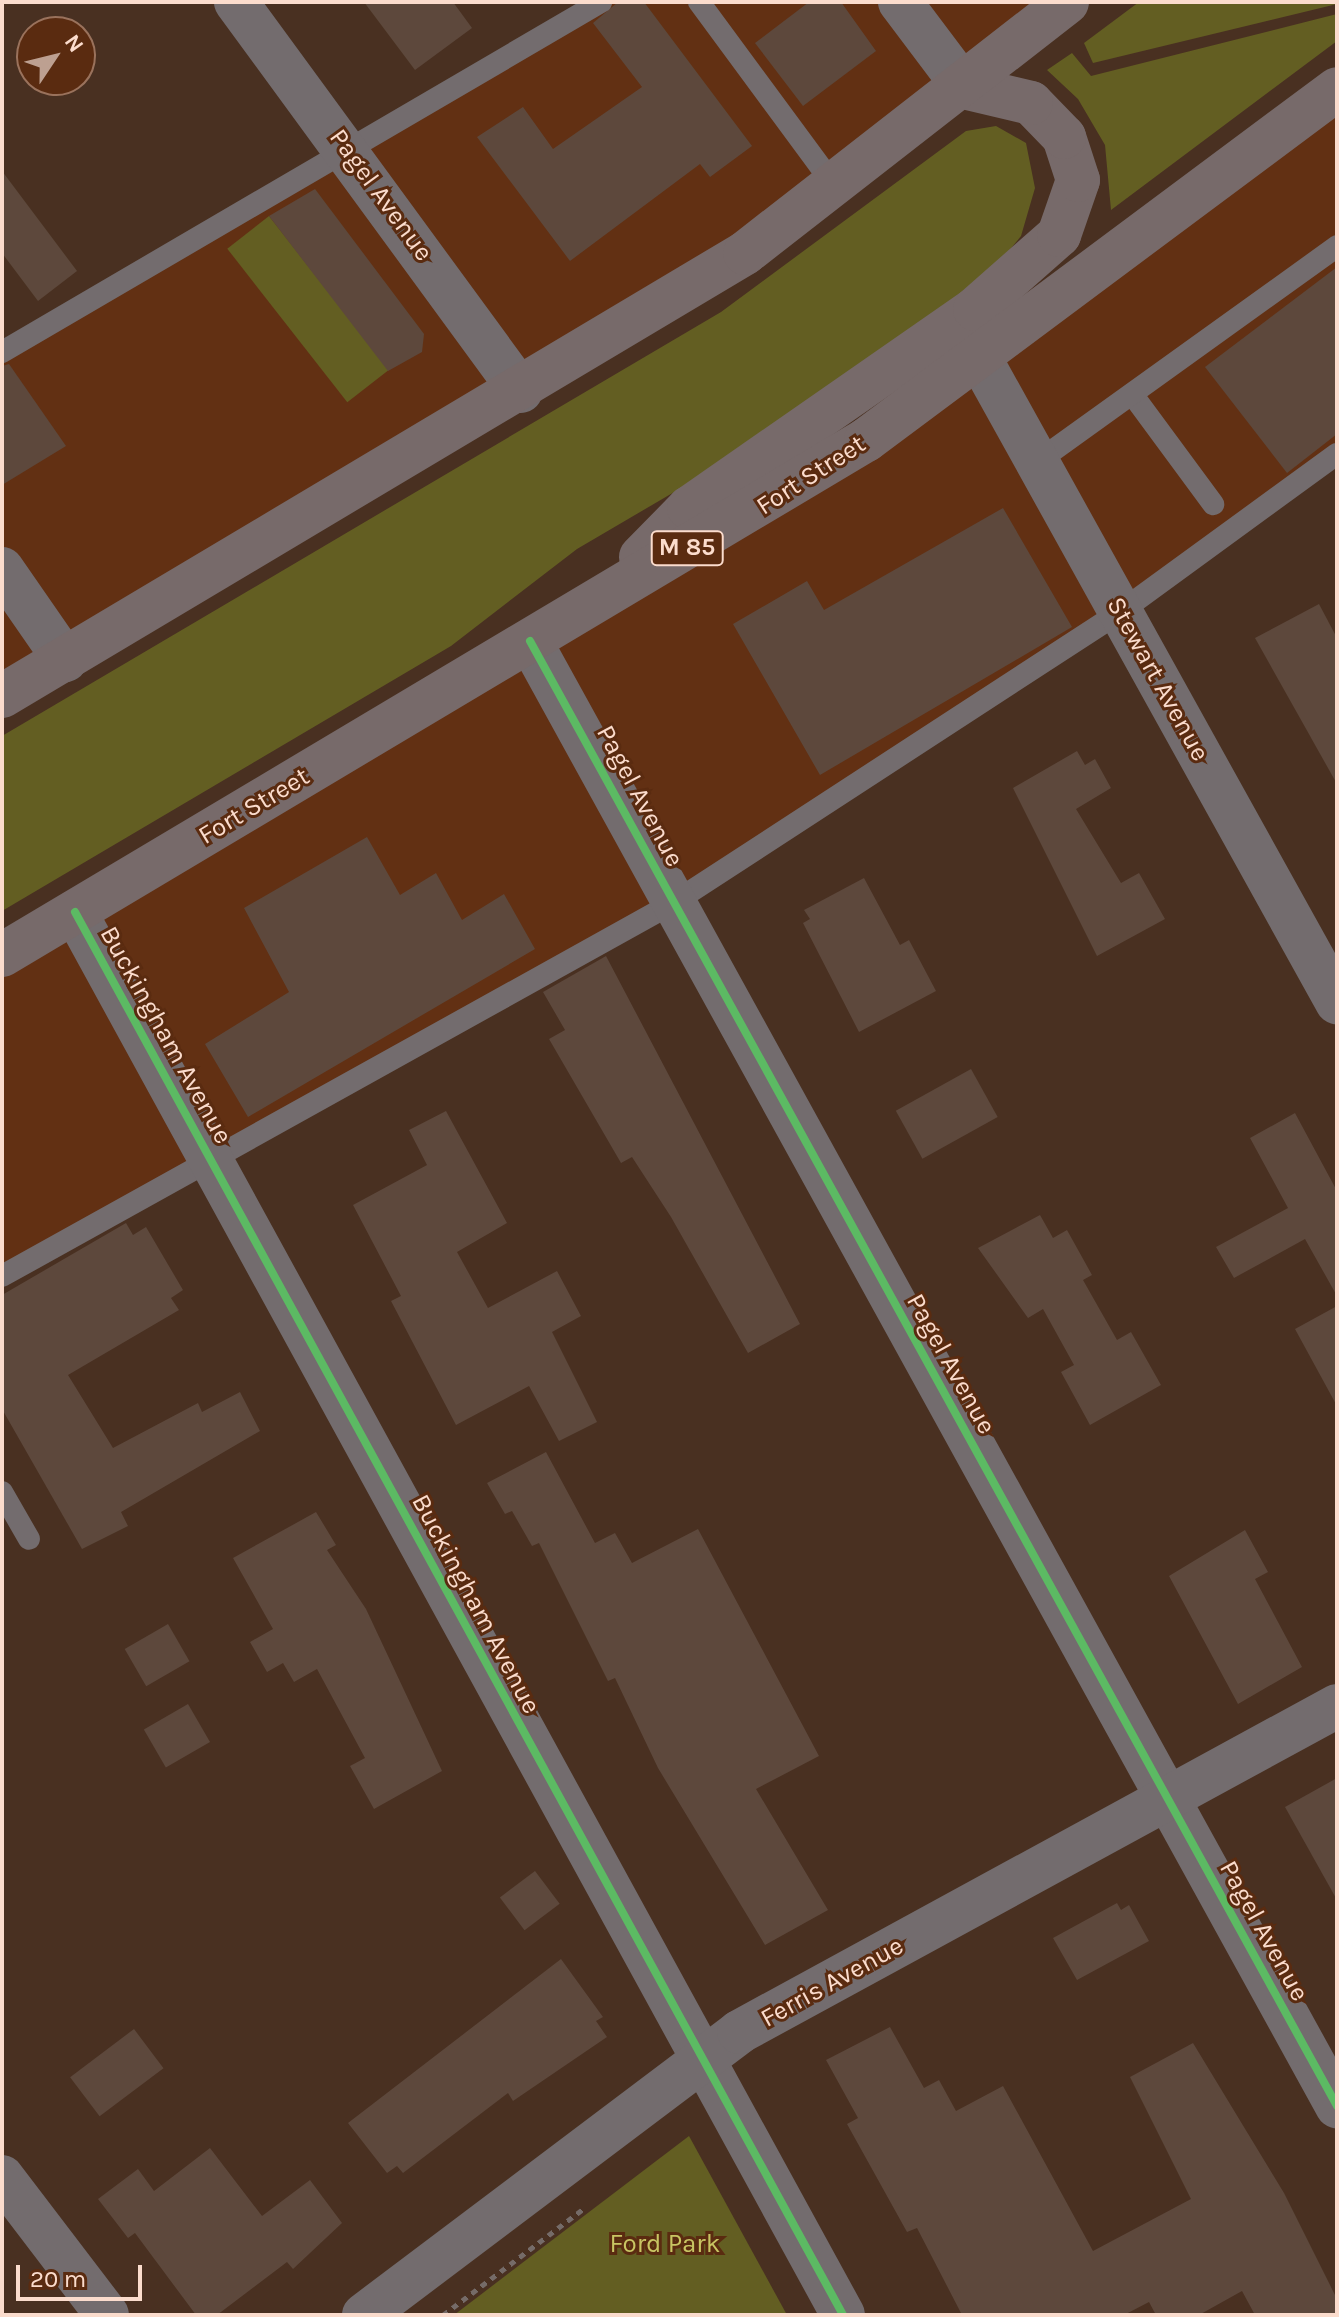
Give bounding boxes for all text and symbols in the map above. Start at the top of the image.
north arrow [16,16,96,96]
text: N [59,29,89,57]
street label: Pagel Avenue [323,123,439,267]
street label: Fort Street [751,428,871,522]
road number: M 85 [649,528,725,568]
street label: Stewart Avenue [1100,591,1216,767]
street label: Pagel Avenue [590,720,690,872]
street label: Fort Street [193,761,315,851]
street label: Buckingham Avenue [93,921,239,1149]
street label: Pagel Avenue [900,1288,1002,1440]
street label: Buckingham Avenue [405,1489,547,1719]
street label: Pagel Avenue [1213,1855,1315,2007]
street label: Ferris Avenue [755,1930,909,2034]
park label: Ford Park [610,2228,720,2260]
scale bar [20,2249,146,2299]
text: 20 m [30,2265,86,2293]

